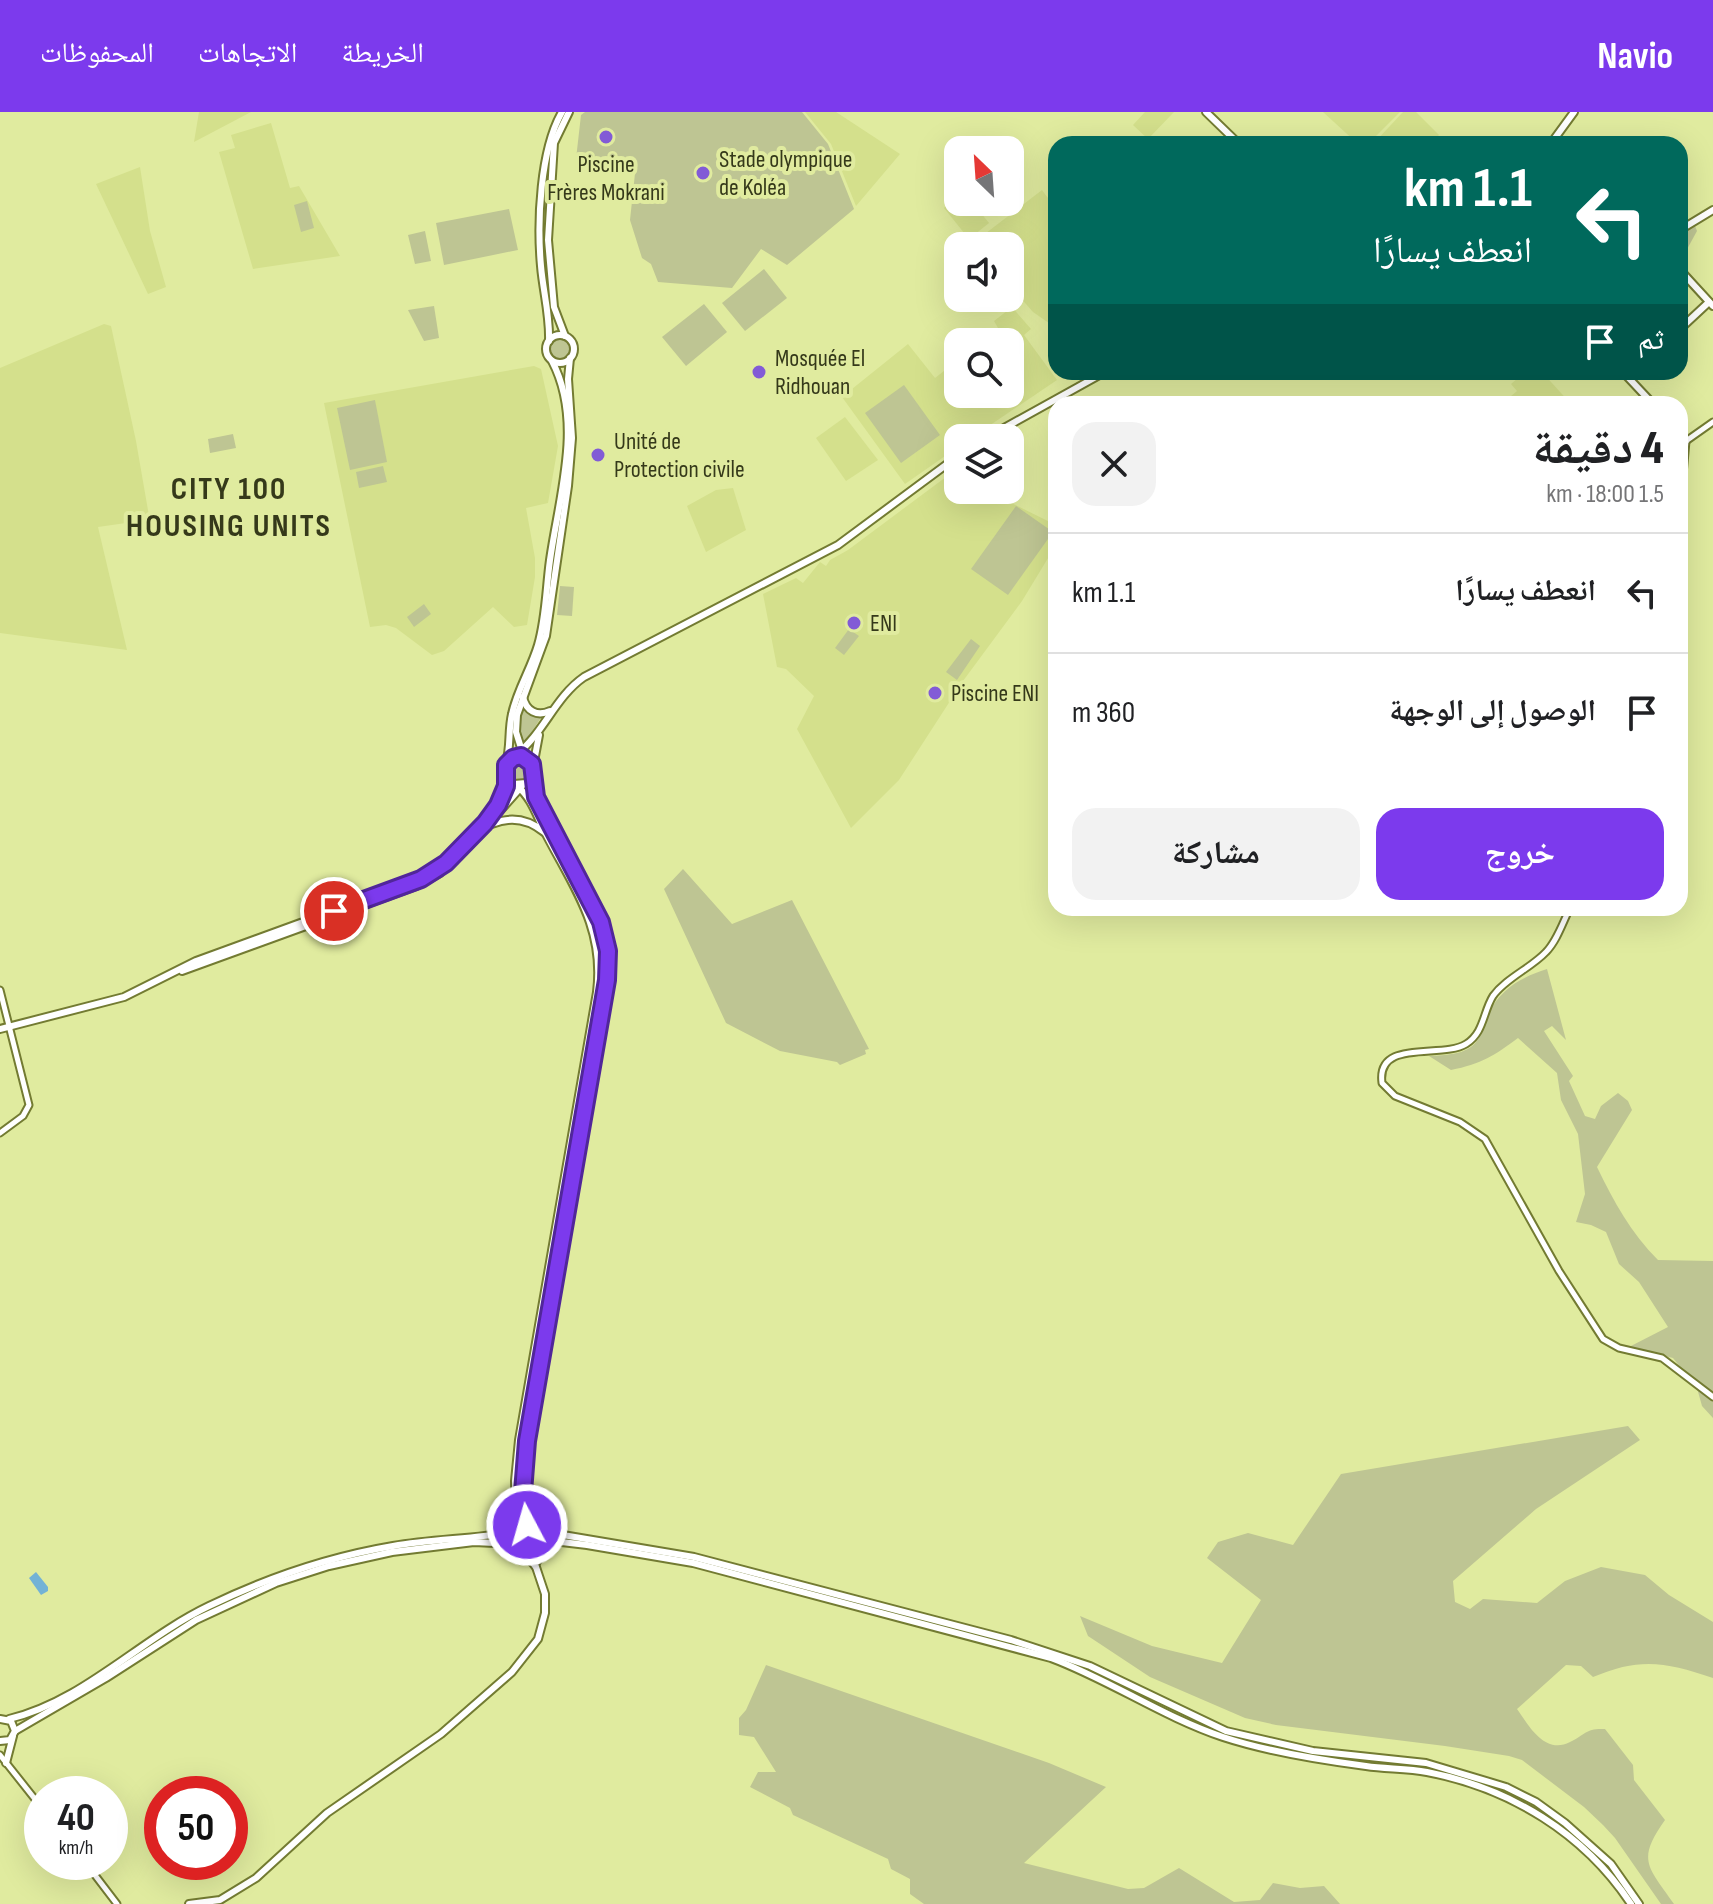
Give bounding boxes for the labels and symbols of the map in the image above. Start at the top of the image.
marker: Piscine Frères Mokrani [597,128,615,146]
north arrow [944,136,1024,216]
place label: Stade olympique de Koléa [719,145,852,202]
place label: Piscine Frères Mokrani [547,150,665,207]
marker: Stade olympique de Koléa [694,164,712,182]
place label: Mosquée El Ridhouan [775,344,865,401]
marker: Mosquée El Ridhouan [750,363,768,381]
place label: Unité de Protection civile [614,427,745,484]
marker: Unité de Protection civile [589,446,607,464]
district label: CITY 100 HOUSING UNITS [126,470,332,546]
place label: ENI [870,609,897,638]
marker: ENI [845,614,863,632]
place label: Piscine ENI [951,679,1039,708]
marker: Piscine ENI [926,684,944,702]
pin [300,877,368,945]
position arrow [485,1483,569,1567]
speed limit sign: 50 [144,1776,248,1880]

